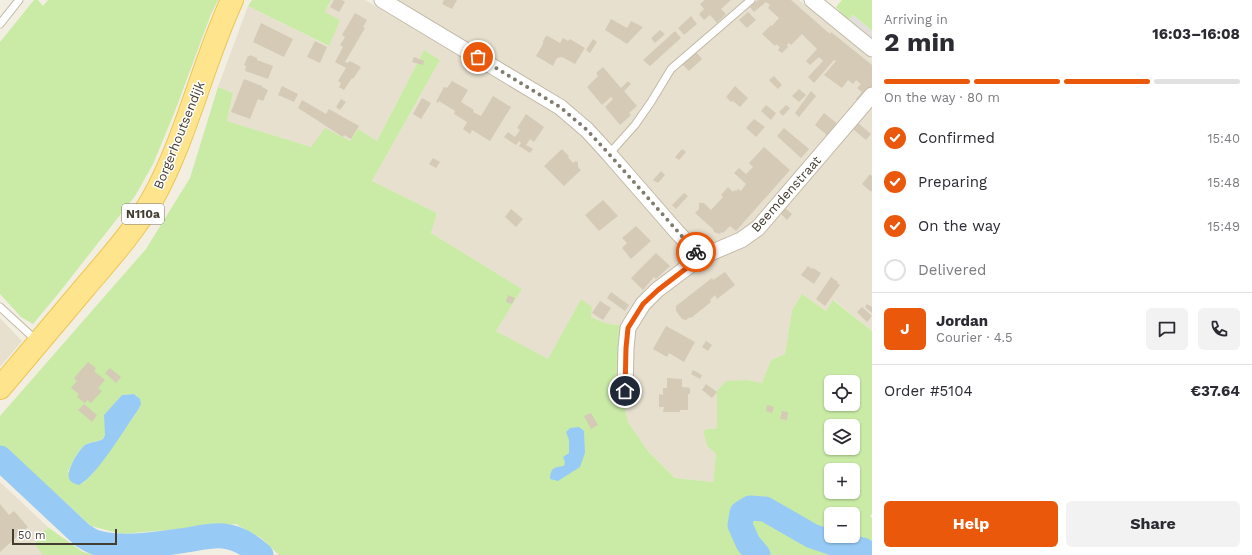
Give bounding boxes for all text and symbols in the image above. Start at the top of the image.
text: Arriving in [884,12,948,27]
text: 16:03–16:08 [1152,25,1240,43]
text: 2 min [884,27,955,57]
pin [461,40,495,74]
icon: bag [467,46,489,68]
street label: Borgerhoutsendijk [150,78,208,191]
text: On the way · 80 m [884,90,1000,105]
icon: check [884,127,906,149]
text: Confirmed [918,129,995,147]
text: 15:40 [1207,131,1240,146]
street label: Beemdenstraat [748,153,824,235]
icon: check [884,171,906,193]
text: Preparing [918,173,987,191]
text: 15:48 [1208,175,1240,190]
road number: N110a [122,204,164,224]
icon: check [884,215,906,237]
text: On the way [918,217,1000,235]
text: 15:49 [1208,219,1240,234]
courier [676,232,716,272]
icon: bike [685,241,707,263]
text: Delivered [918,261,986,279]
button: chat [1146,308,1188,350]
button: phone [1198,308,1240,350]
text: Jordan [936,312,988,330]
text: J [900,320,910,338]
text: Courier · 4.5 [936,330,1013,345]
pin [608,374,642,408]
map controls [824,375,860,543]
button: locate [824,375,860,411]
icon: home [614,380,636,402]
text: Order #5104 [884,382,973,400]
text: €37.64 [1190,382,1240,400]
button: layers [824,419,860,455]
button: + [824,463,860,499]
button: Help [884,501,1058,547]
button: Share [1066,501,1240,547]
button: − [824,507,860,543]
scale bar [12,527,117,546]
text: 50 m [18,529,45,542]

